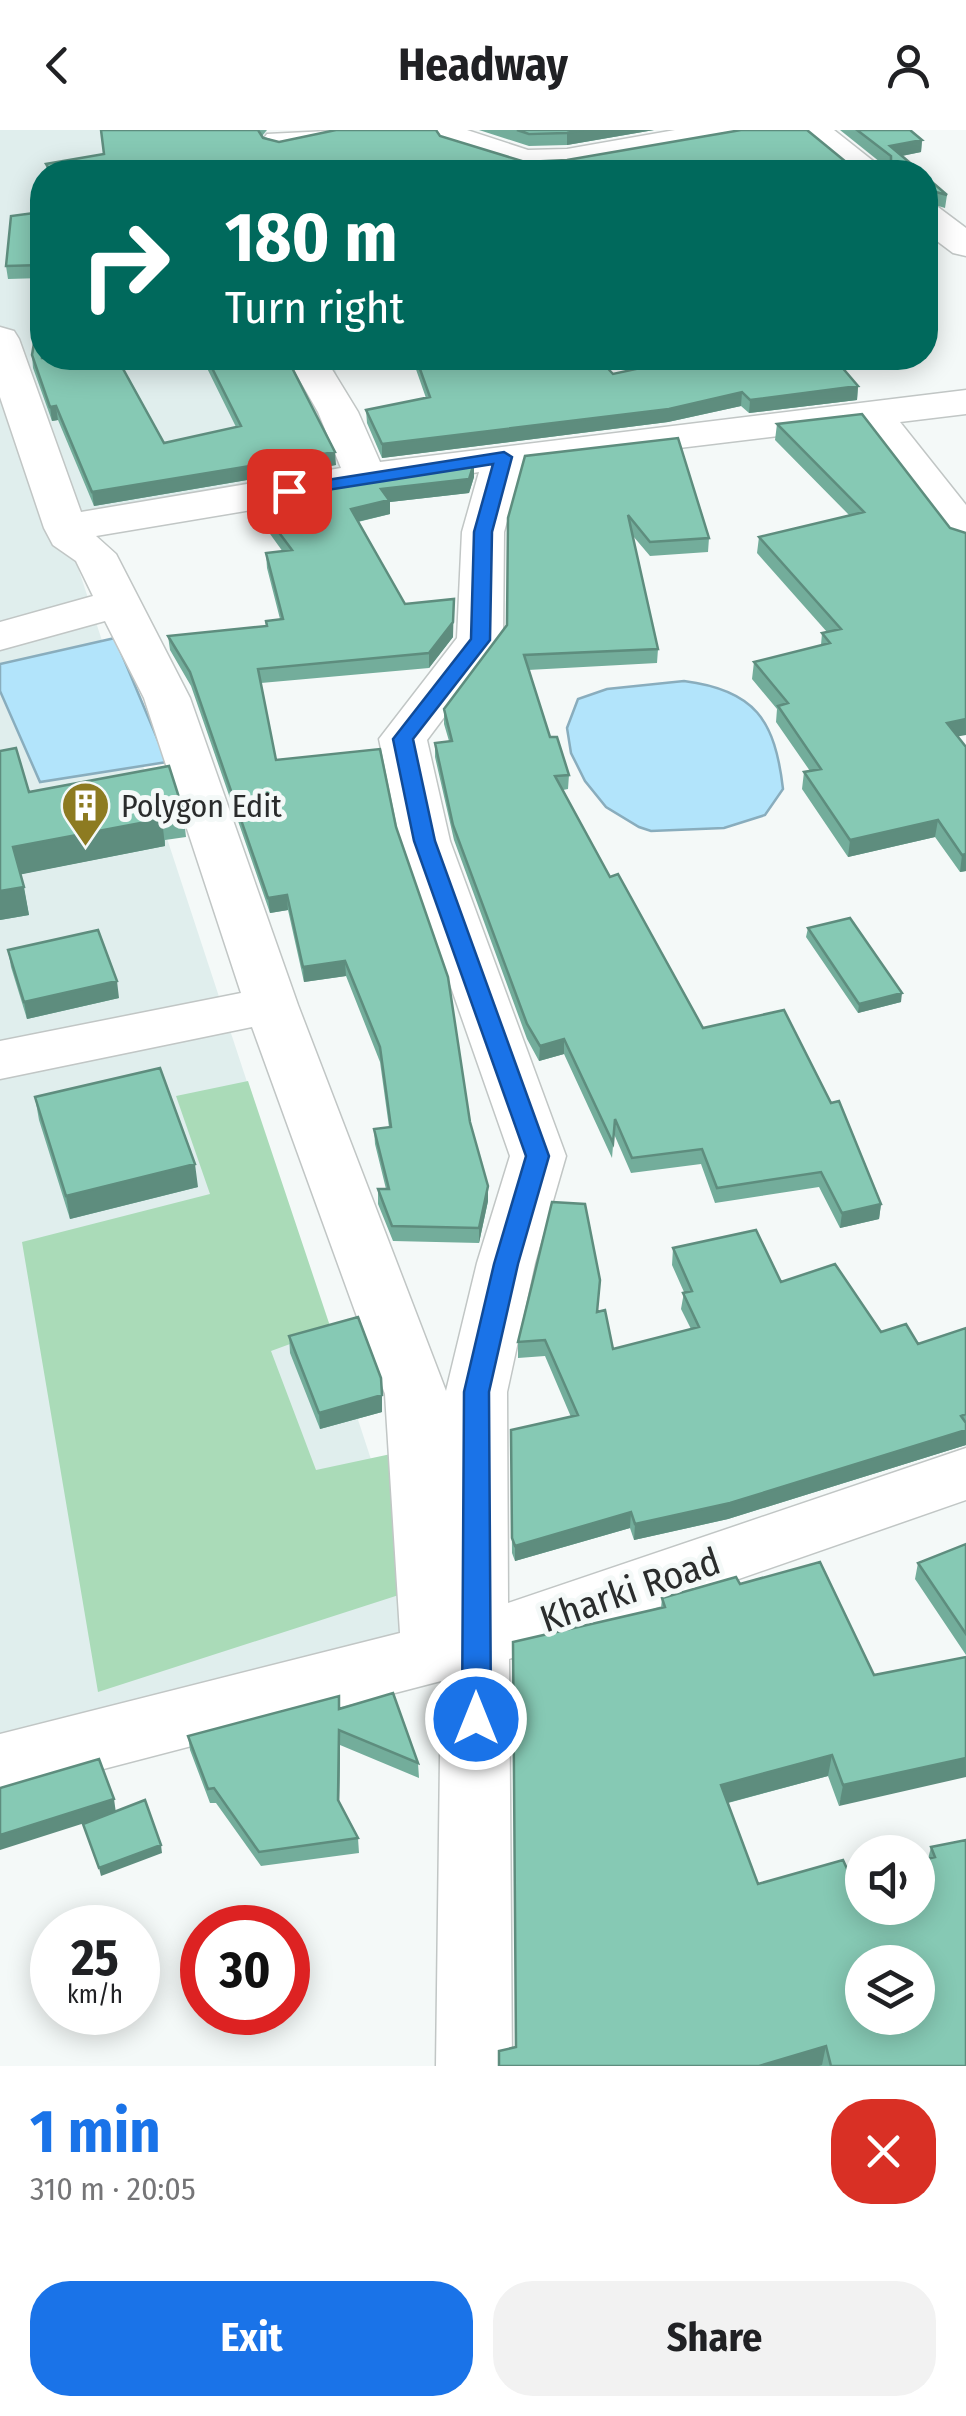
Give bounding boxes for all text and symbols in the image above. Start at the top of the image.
icon: back [30,38,85,93]
text: Headway [398,38,568,92]
icon: person [881,38,936,93]
text: 180 m [225,196,398,280]
icon: right [60,200,190,330]
text: Turn right [225,281,404,335]
pin [247,449,332,534]
icon: arrive [262,464,317,519]
building icon: Polygon Edit [60,780,112,848]
place label: Polygon Edit [121,787,282,825]
street label: Kharki Road [534,1538,726,1642]
position arrow [424,1667,528,1771]
map controls [845,1835,935,2035]
button: sound [845,1835,935,1925]
speed limit sign: 30 [180,1905,310,2035]
text: 25 [71,1928,119,1988]
button: layers [845,1945,935,2035]
text: km/h [67,1980,123,2010]
text: 1 min [30,2096,161,2168]
button: close [831,2099,936,2204]
text: 310 m · 20:05 [30,2170,196,2208]
button: Exit [30,2281,473,2396]
button: Share [493,2281,936,2396]

